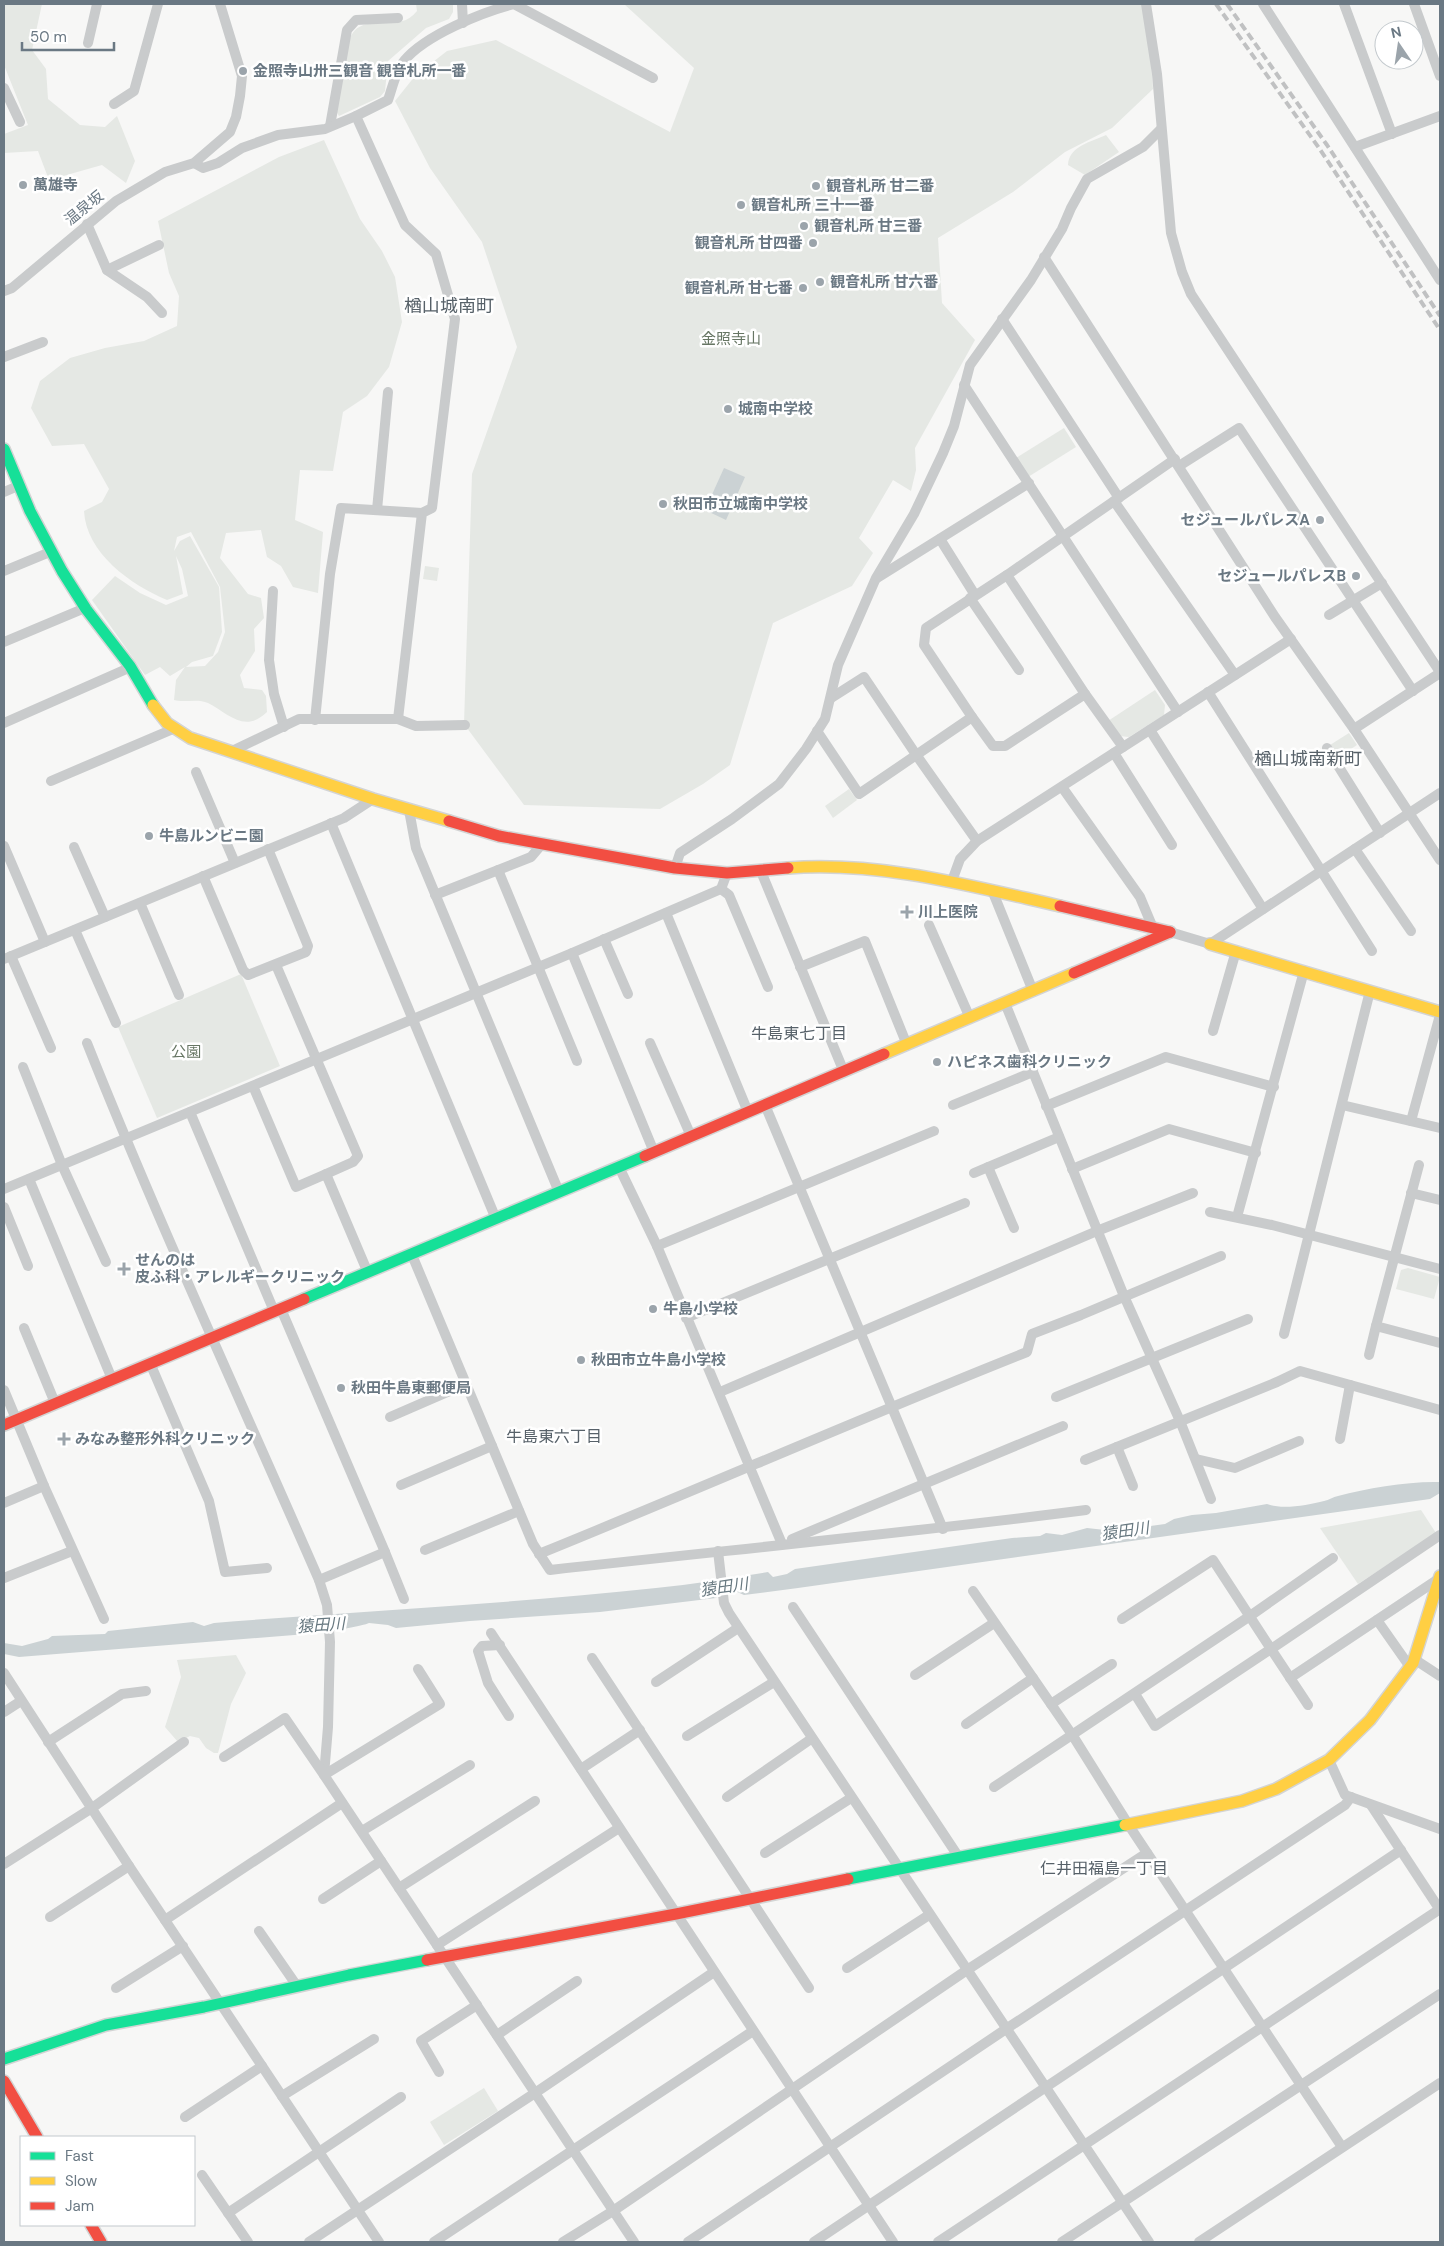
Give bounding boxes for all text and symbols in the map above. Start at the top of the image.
scale bar [22,20,115,52]
north arrow [1374,20,1424,70]
text: N [1389,22,1403,42]
text: 50 m [30,27,67,47]
place label: 金照寺山卅三観音 観音札所一番 [253,61,467,81]
marker: 金照寺山卅三観音 観音札所一番 [237,65,249,77]
place label: 萬雄寺 [33,175,78,195]
place label: 観音札所 甘二番 [826,176,935,196]
marker: 萬雄寺 [17,179,29,191]
marker: 観音札所 甘二番 [810,180,822,192]
street label: 温泉坂 [60,186,108,230]
place label: 観音札所 三十一番 [751,195,875,215]
marker: 観音札所 三十一番 [735,199,747,211]
place label: 観音札所 甘三番 [814,216,923,236]
marker: 観音札所 甘三番 [798,220,810,232]
place label: 観音札所 甘四番 [694,233,803,253]
marker: 観音札所 甘四番 [807,237,819,249]
place label: 観音札所 甘六番 [830,272,939,292]
marker: 観音札所 甘六番 [814,276,826,288]
place label: 観音札所 甘七番 [684,278,793,298]
marker: 観音札所 甘七番 [797,282,809,294]
district label: 楢山城南町 [404,294,494,318]
park label: 金照寺山 [701,329,761,349]
place label: 城南中学校 [738,399,813,419]
marker: 城南中学校 [722,403,734,415]
place label: 秋田市立城南中学校 [673,494,808,514]
marker: 秋田市立城南中学校 [657,498,669,510]
place label: セジュールパレスA [1180,510,1310,530]
marker: セジュールパレスA [1314,514,1326,526]
place label: セジュールパレスB [1217,566,1346,586]
marker: セジュールパレスB [1350,570,1362,582]
district label: 楢山城南新町 [1254,747,1362,771]
place label: 牛島ルンビニ園 [159,826,264,846]
marker: 牛島ルンビニ園 [143,830,155,842]
place label: 川上医院 [918,902,978,922]
marker: 川上医院 [900,905,914,919]
district label: 牛島東七丁目 [751,1023,847,1044]
park label: 公園 [171,1042,201,1062]
place label: ハピネス歯科クリニック [947,1052,1112,1072]
marker: ハピネス歯科クリニック [931,1056,943,1068]
place label: せんのは 皮ふ科・アレルギークリニック [135,1250,345,1287]
marker: せんのは 皮ふ科・アレルギークリニック [117,1262,131,1276]
place label: 牛島小学校 [663,1299,738,1319]
marker: 牛島小学校 [647,1303,659,1315]
place label: 秋田市立牛島小学校 [591,1350,726,1370]
marker: 秋田市立牛島小学校 [575,1354,587,1366]
place label: 秋田牛島東郵便局 [351,1378,471,1398]
marker: 秋田牛島東郵便局 [335,1382,347,1394]
district label: 牛島東六丁目 [506,1426,602,1447]
place label: みなみ整形外科クリニック [75,1429,255,1449]
marker: みなみ整形外科クリニック [57,1432,71,1446]
water label: 猿田川 [1100,1517,1152,1545]
water label: 猿田川 [699,1573,751,1601]
water label: 猿田川 [296,1613,348,1637]
district label: 仁井田福島一丁目 [1040,1858,1168,1879]
legend [20,2136,195,2226]
text: Fast [65,2146,94,2166]
text: Slow [65,2171,98,2191]
text: Jam [65,2196,94,2216]

